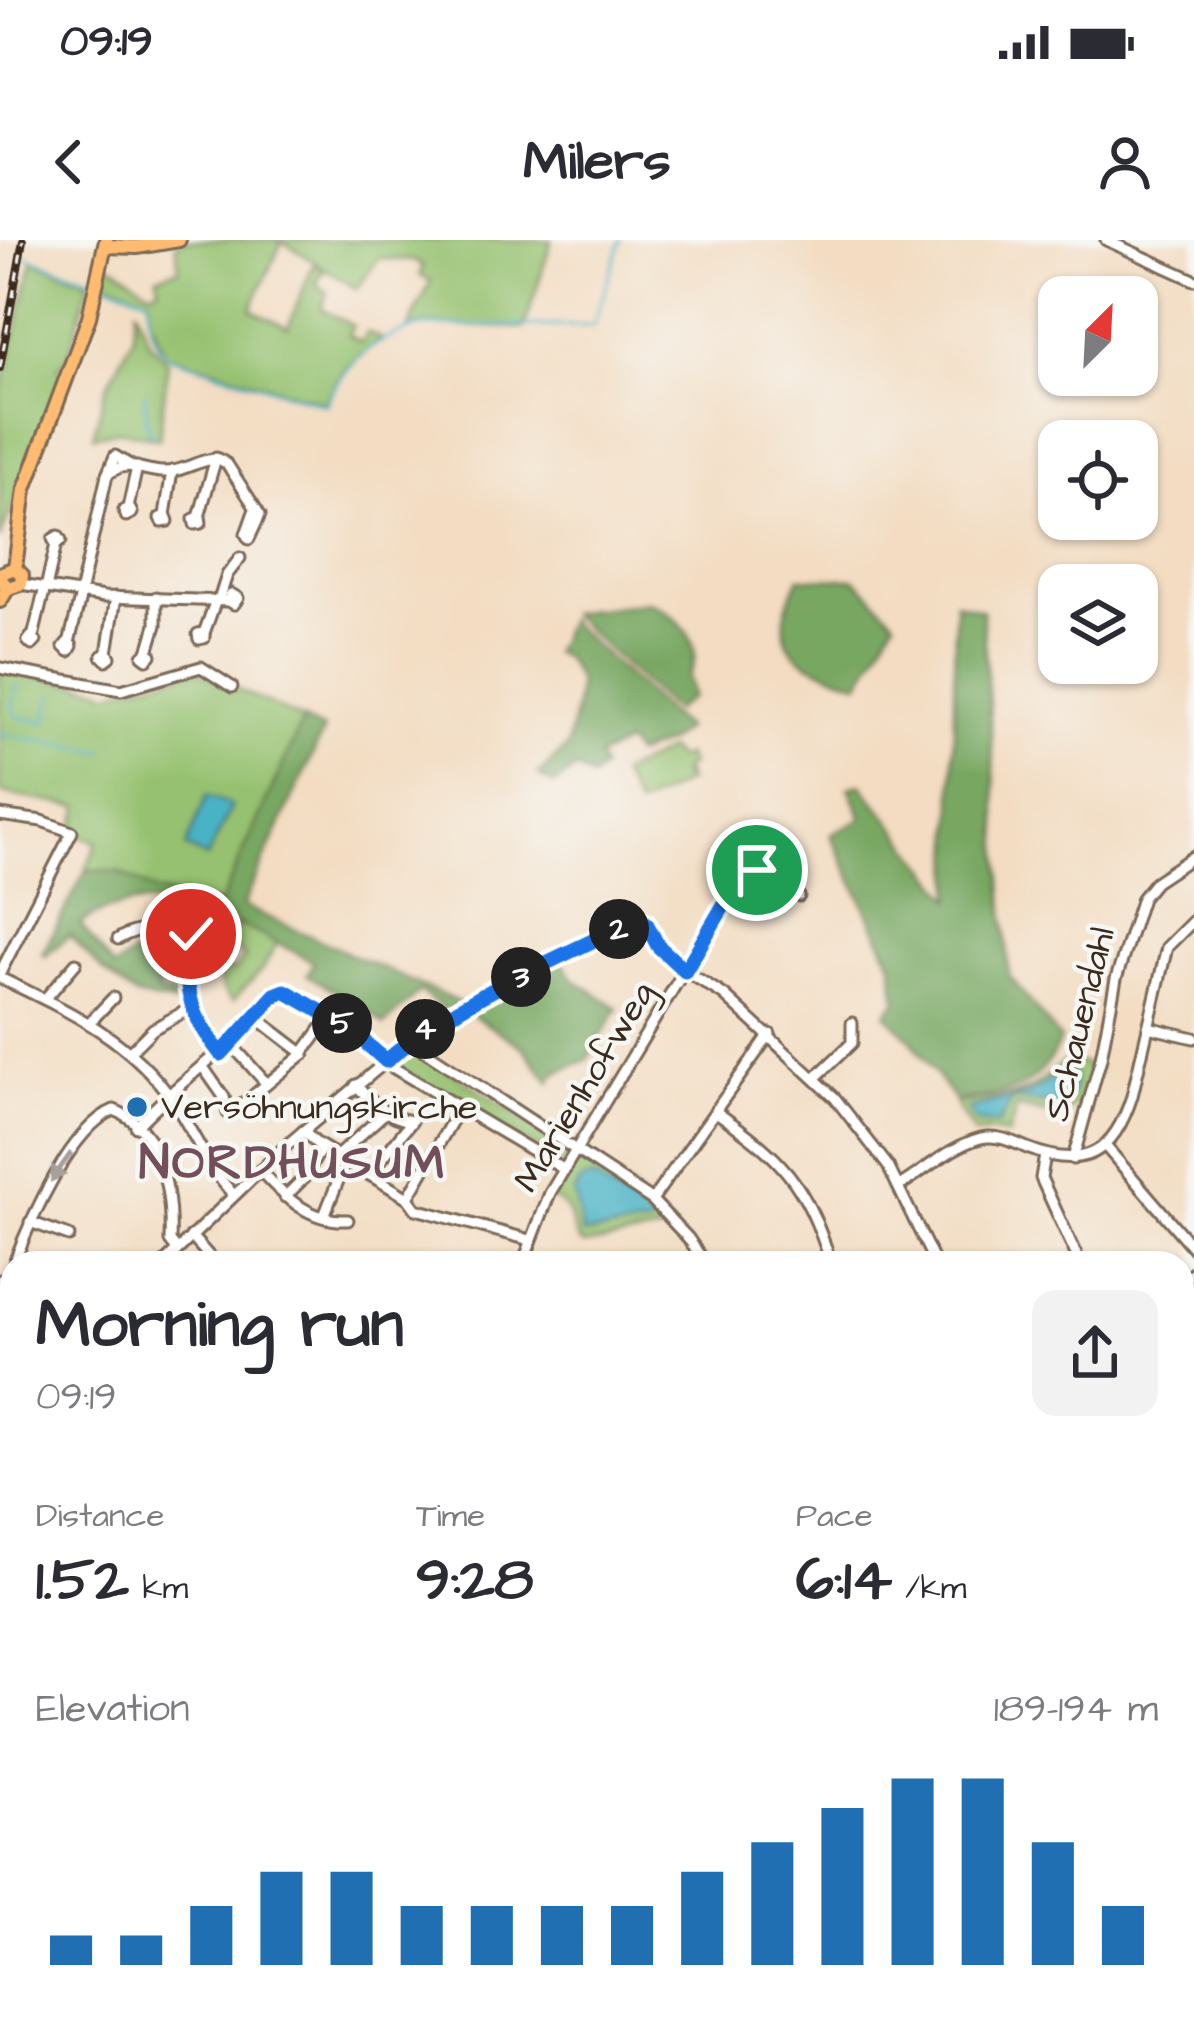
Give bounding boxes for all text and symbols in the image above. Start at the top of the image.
text: 09:19 [60,11,153,73]
text: Milers [523,125,671,200]
icon: back [36,129,102,195]
icon: person [1092,129,1158,195]
north arrow [1038,276,1158,396]
map controls [1038,276,1158,684]
button: locate [1038,420,1158,540]
button: layers [1038,564,1158,684]
pin [706,819,808,921]
icon: arrive [724,837,790,903]
pin [140,883,242,985]
pin: 2 [589,899,649,959]
icon: check [158,901,224,967]
text: 2 [610,906,628,952]
street label: Schauendahl [1031,922,1129,1126]
pin: 3 [491,947,551,1007]
text: 3 [513,954,529,1000]
street label: Marienhofweg [502,972,669,1202]
pin: 5 [312,993,372,1053]
pin: 4 [395,999,455,1059]
text: 5 [330,1000,354,1046]
text: 4 [414,1006,436,1052]
place label: Versöhnungskirche [161,1082,477,1134]
marker: Versöhnungskirche [124,1094,150,1120]
district label: NORDHUSUM [139,1131,447,1197]
one-way arrow [50,1151,74,1183]
text: Morning run [36,1280,404,1372]
button: share [1032,1290,1158,1416]
text: 09:19 [36,1371,117,1425]
text: Distance [36,1493,164,1539]
text: Time [416,1493,485,1539]
text: Pace [796,1493,873,1539]
text: 1.52 [36,1539,129,1622]
text: 9:28 [416,1539,533,1622]
text: 6:14 [796,1539,892,1622]
text: km [129,1565,188,1611]
text: /km [892,1565,966,1611]
text: Elevation [36,1683,190,1737]
text: 189–194 m [994,1683,1158,1737]

